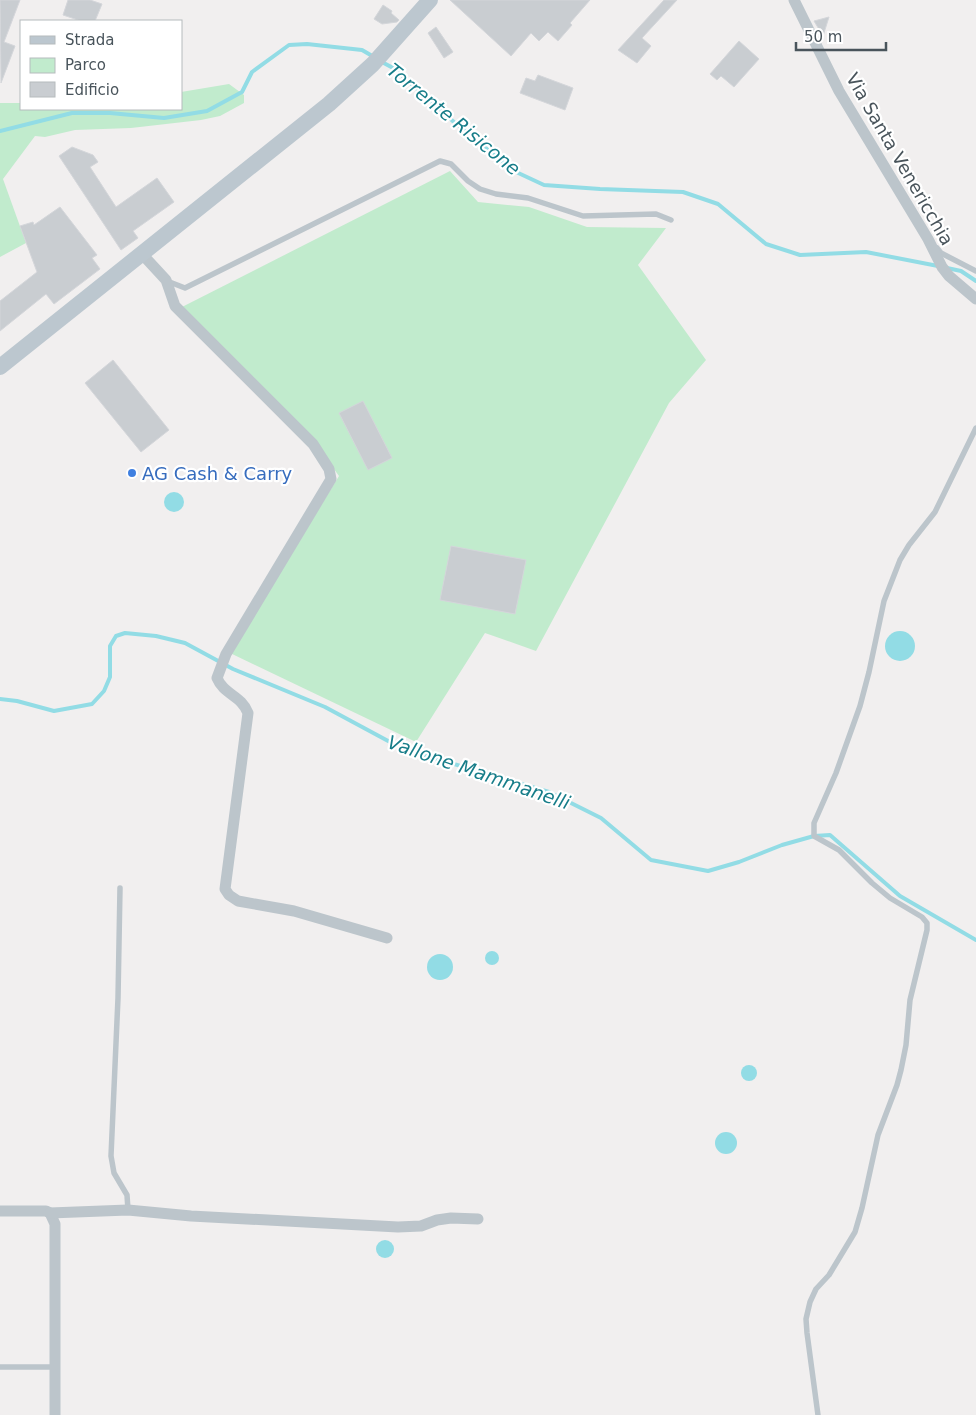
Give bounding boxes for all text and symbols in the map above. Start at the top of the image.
legend [20,20,182,110]
scale bar [796,20,886,52]
text: 50 m [804,28,842,46]
text: Strada [65,31,114,49]
text: Parco [65,56,106,74]
water label: Torrente Risicone [383,59,525,179]
street label: Via Santa Venericchia [842,69,958,249]
text: Edificio [65,81,119,99]
place label: AG Cash & Carry [142,463,293,484]
marker: AG Cash & Carry [126,467,138,479]
water label: Vallone Mammanelli [385,730,574,814]

